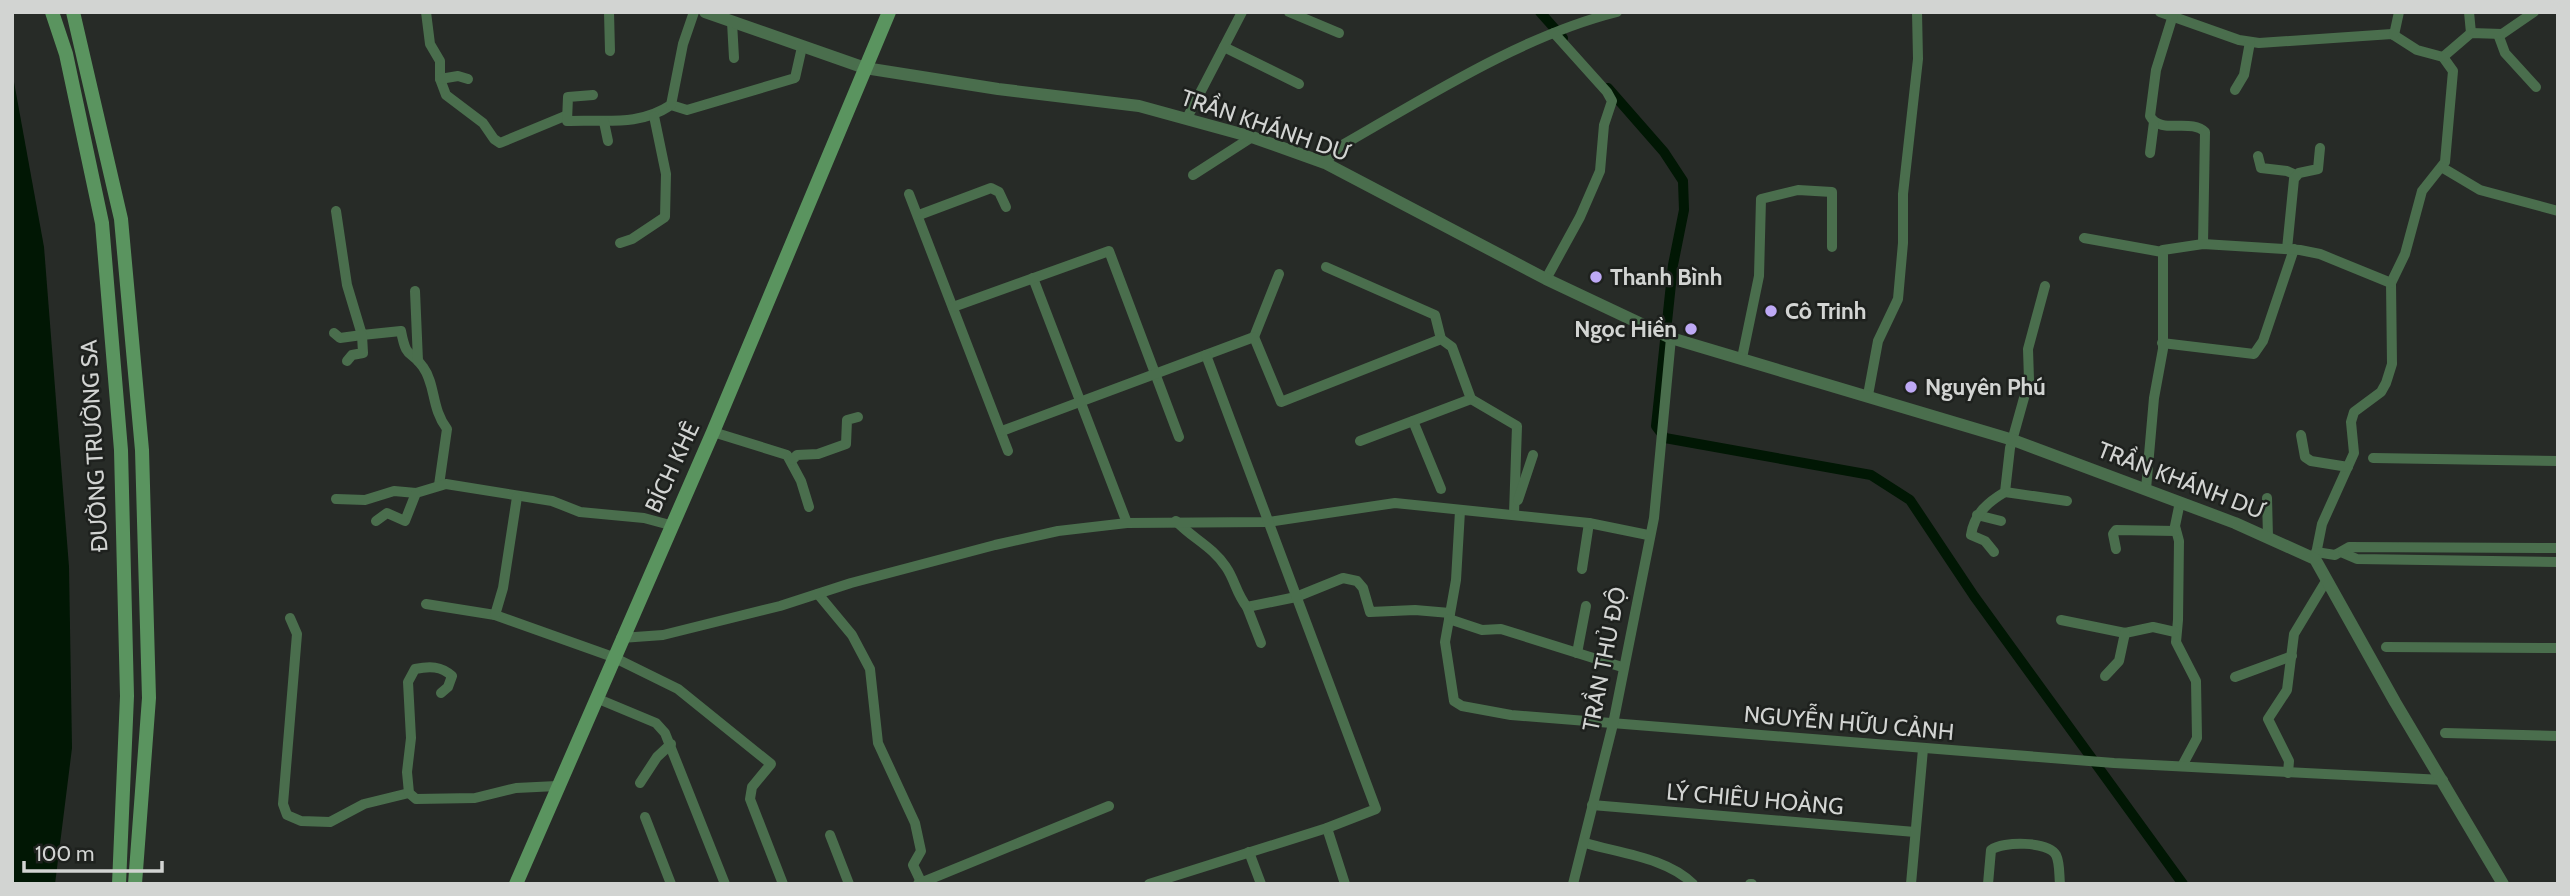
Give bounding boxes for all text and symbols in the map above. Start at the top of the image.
street label: TRẦN KHÁNH DƯ [1177,81,1355,167]
place label: Thanh Bình [1610,263,1722,291]
marker: Thanh Bình [1588,269,1604,285]
place label: Cô Trinh [1785,297,1866,325]
marker: Cô Trinh [1763,303,1779,319]
place label: Ngọc Hiền [1574,315,1677,343]
marker: Ngọc Hiền [1683,321,1699,337]
street label: ĐƯỜNG TRƯỜNG SA [73,339,114,553]
place label: Nguyên Phú [1925,373,2046,401]
marker: Nguyên Phú [1903,379,1919,395]
street label: BÍCH KHÊ [638,417,705,517]
street label: TRẦN KHÁNH DƯ [2094,434,2270,525]
street label: TRẦN THỦ ĐỘ [1574,584,1632,734]
street label: NGUYỄN HỮU CẢNH [1743,697,1956,746]
street label: LÝ CHIÊU HOÀNG [1665,776,1845,821]
scale bar [24,830,163,874]
text: 100 m [35,841,94,866]

